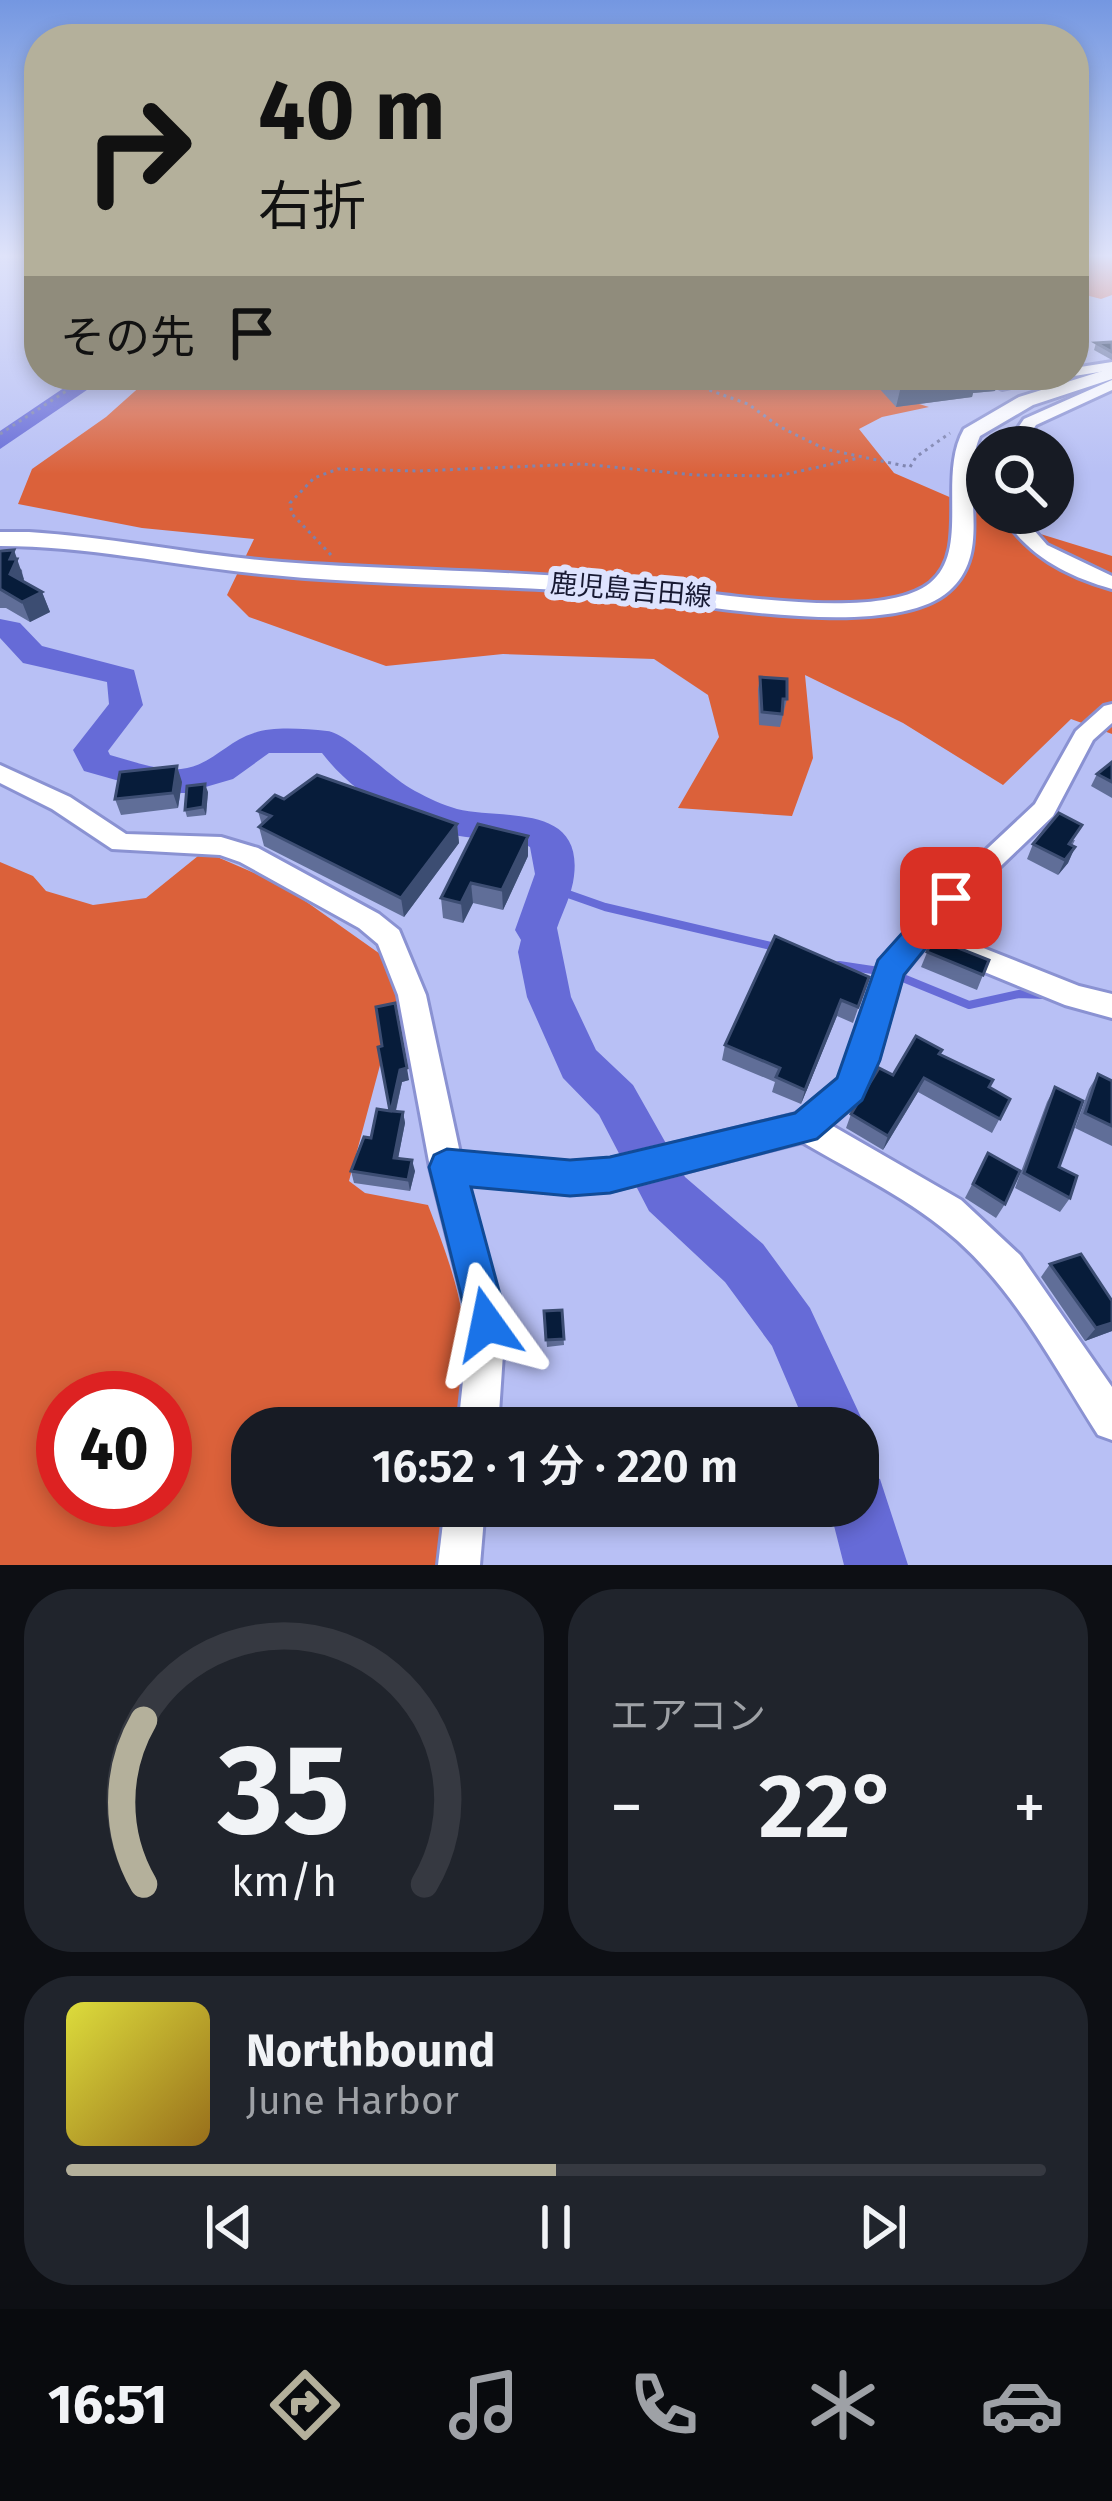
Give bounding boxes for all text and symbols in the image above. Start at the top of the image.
text: 40 m [258,60,446,161]
icon: right [60,72,216,228]
text: 右折 [258,175,366,239]
icon: arrive [219,300,285,366]
text: その先 [60,311,195,365]
map controls [966,426,1074,534]
button: search [966,426,1074,534]
street label: 鹿児島吉田線 [549,567,713,613]
pin [900,847,1002,949]
icon: arrive [918,865,984,931]
position arrow [424,1261,550,1387]
speed limit sign: 40 [36,1371,192,1527]
text: 16:52 · 1 分 · 220 m [372,1440,738,1494]
text: エアコン [610,1693,766,1739]
text: 35 [217,1716,350,1866]
text: 22° [759,1753,898,1861]
text: − [610,1768,643,1847]
text: + [1013,1768,1046,1847]
text: km/h [231,1855,337,1906]
text: Northbound [246,2024,495,2078]
text: June Harbor [246,2078,459,2124]
icon: previous [196,2194,262,2260]
icon: pause [523,2194,589,2260]
icon: next [850,2194,916,2260]
icon: directions [263,2363,347,2447]
icon: music [442,2363,526,2447]
icon: phone [622,2363,706,2447]
icon: climate [801,2363,885,2447]
icon: car [980,2363,1064,2447]
text: 16:51 [48,2373,168,2437]

